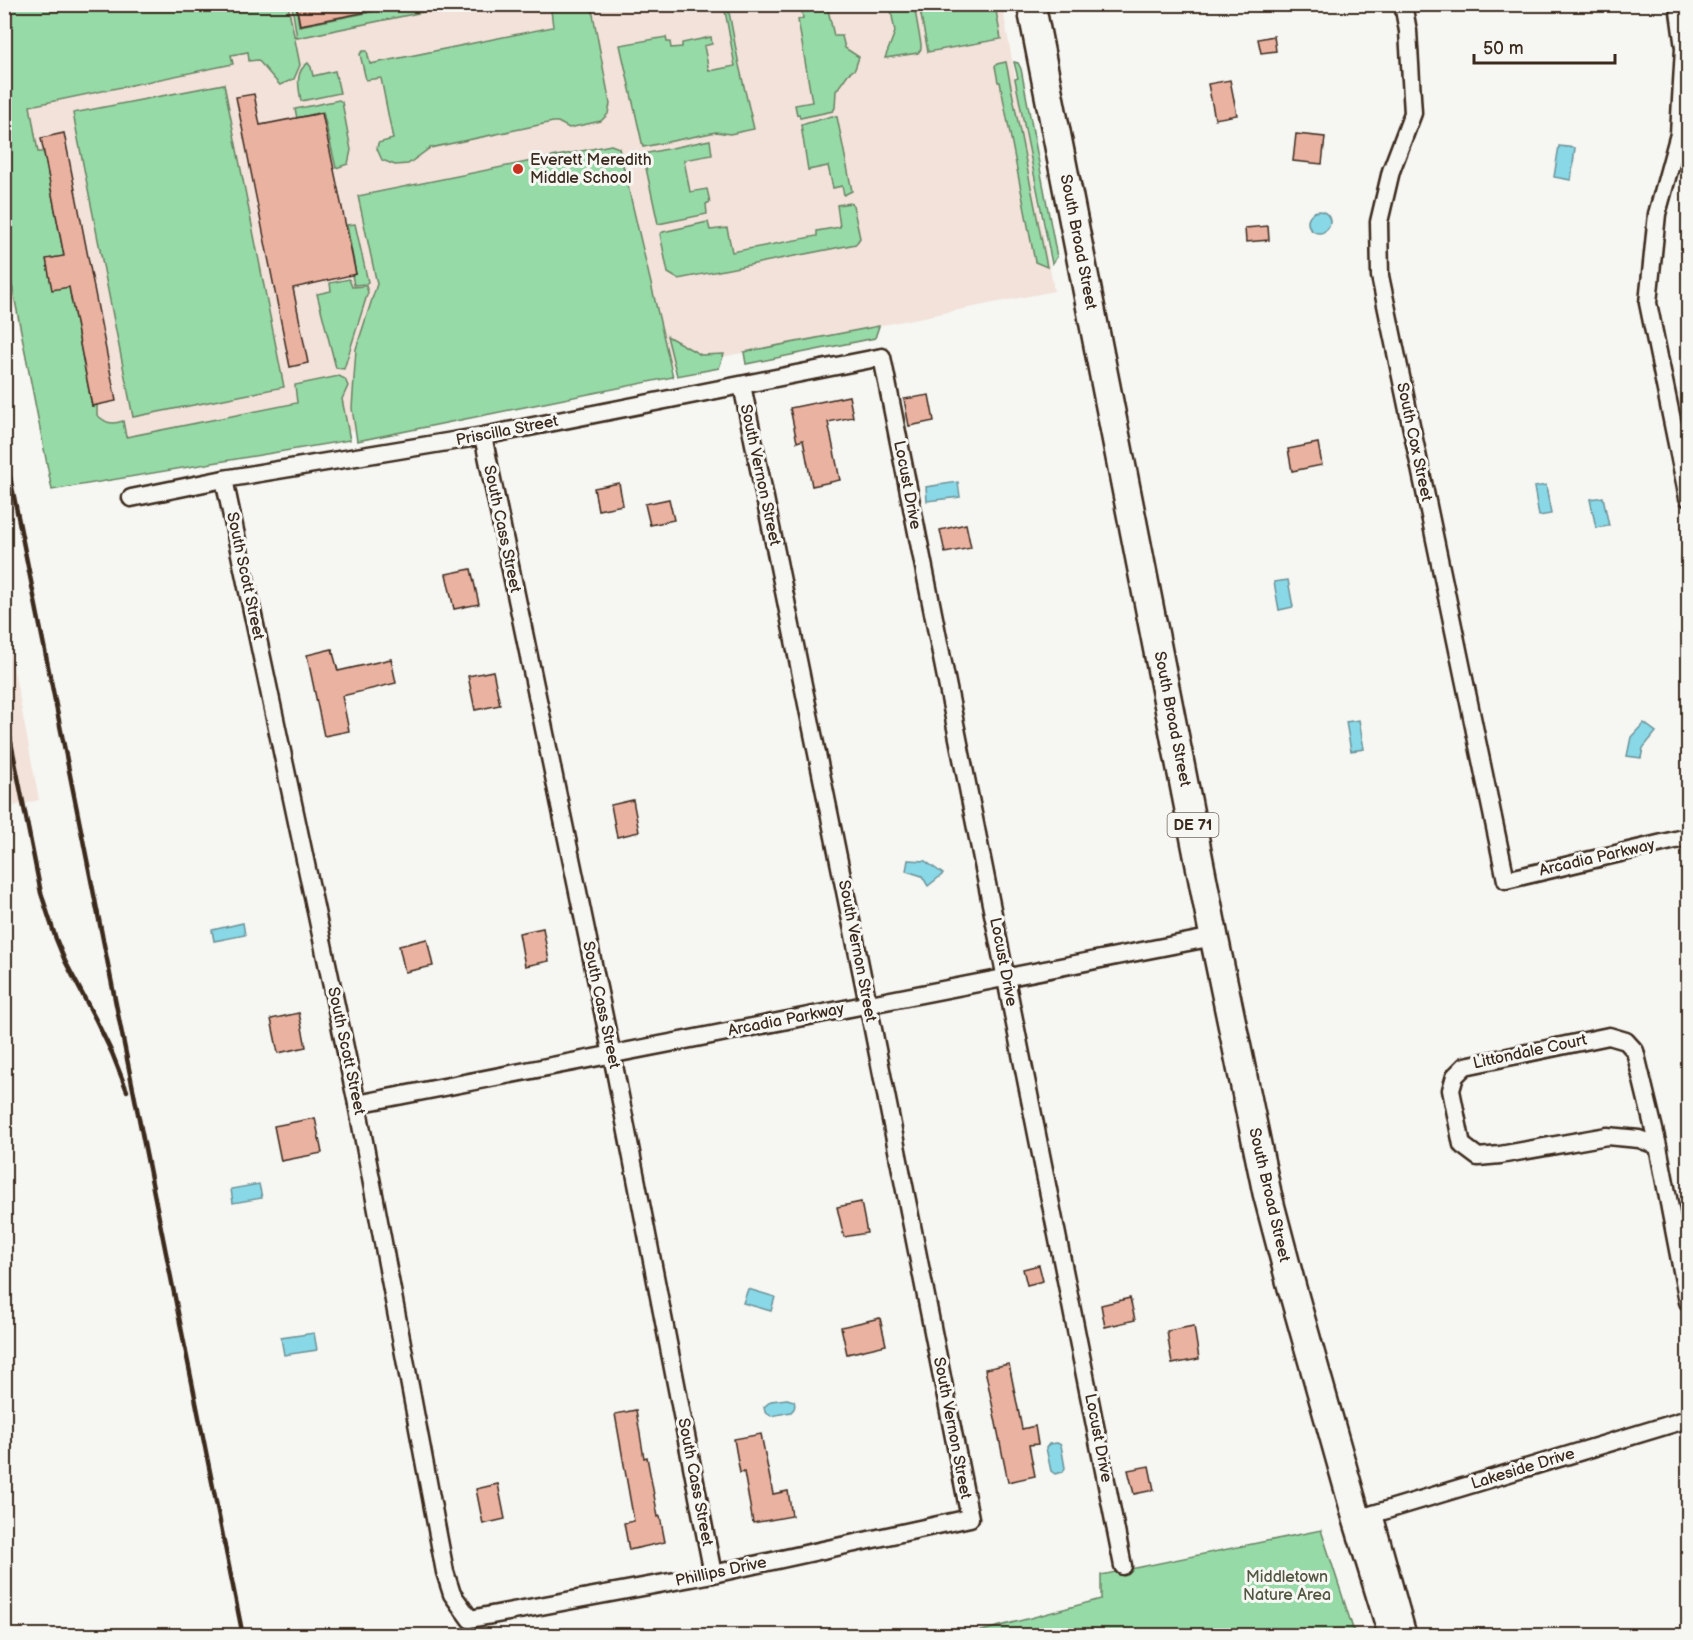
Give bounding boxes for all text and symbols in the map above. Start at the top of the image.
scale bar [1474,27,1615,65]
text: 50 m [1483,38,1524,59]
place label: Everett Meredith Middle School [530,151,652,188]
marker: Everett Meredith Middle School [511,162,525,176]
street label: South Broad Street [1056,173,1100,311]
street label: South Cox Street [1392,381,1436,503]
street label: South Vernon Street [736,403,784,548]
street label: Priscilla Street [454,412,560,450]
street label: Locust Drive [889,439,925,531]
street label: South Cass Street [479,464,525,595]
street label: South Scott Street [222,510,268,642]
street label: South Broad Street [1150,650,1194,788]
road number: DE 71 [1168,813,1218,837]
street label: Arcadia Parkway [1537,835,1657,881]
street label: South Vernon Street [834,878,880,1024]
street label: Locust Drive [985,916,1021,1008]
street label: South Cass Street [578,940,624,1071]
street label: South Scott Street [323,985,369,1117]
street label: Arcadia Parkway [726,999,847,1041]
street label: Littondale Court [1471,1031,1589,1073]
street label: South Broad Street [1244,1126,1294,1264]
street label: South Vernon Street [929,1355,975,1501]
street label: Locust Drive [1080,1392,1116,1484]
street label: South Cass Street [673,1416,717,1548]
street label: Lakeside Drive [1469,1444,1577,1494]
street label: Phillips Drive [674,1553,769,1591]
park label: Middletown Nature Area [1243,1568,1331,1605]

